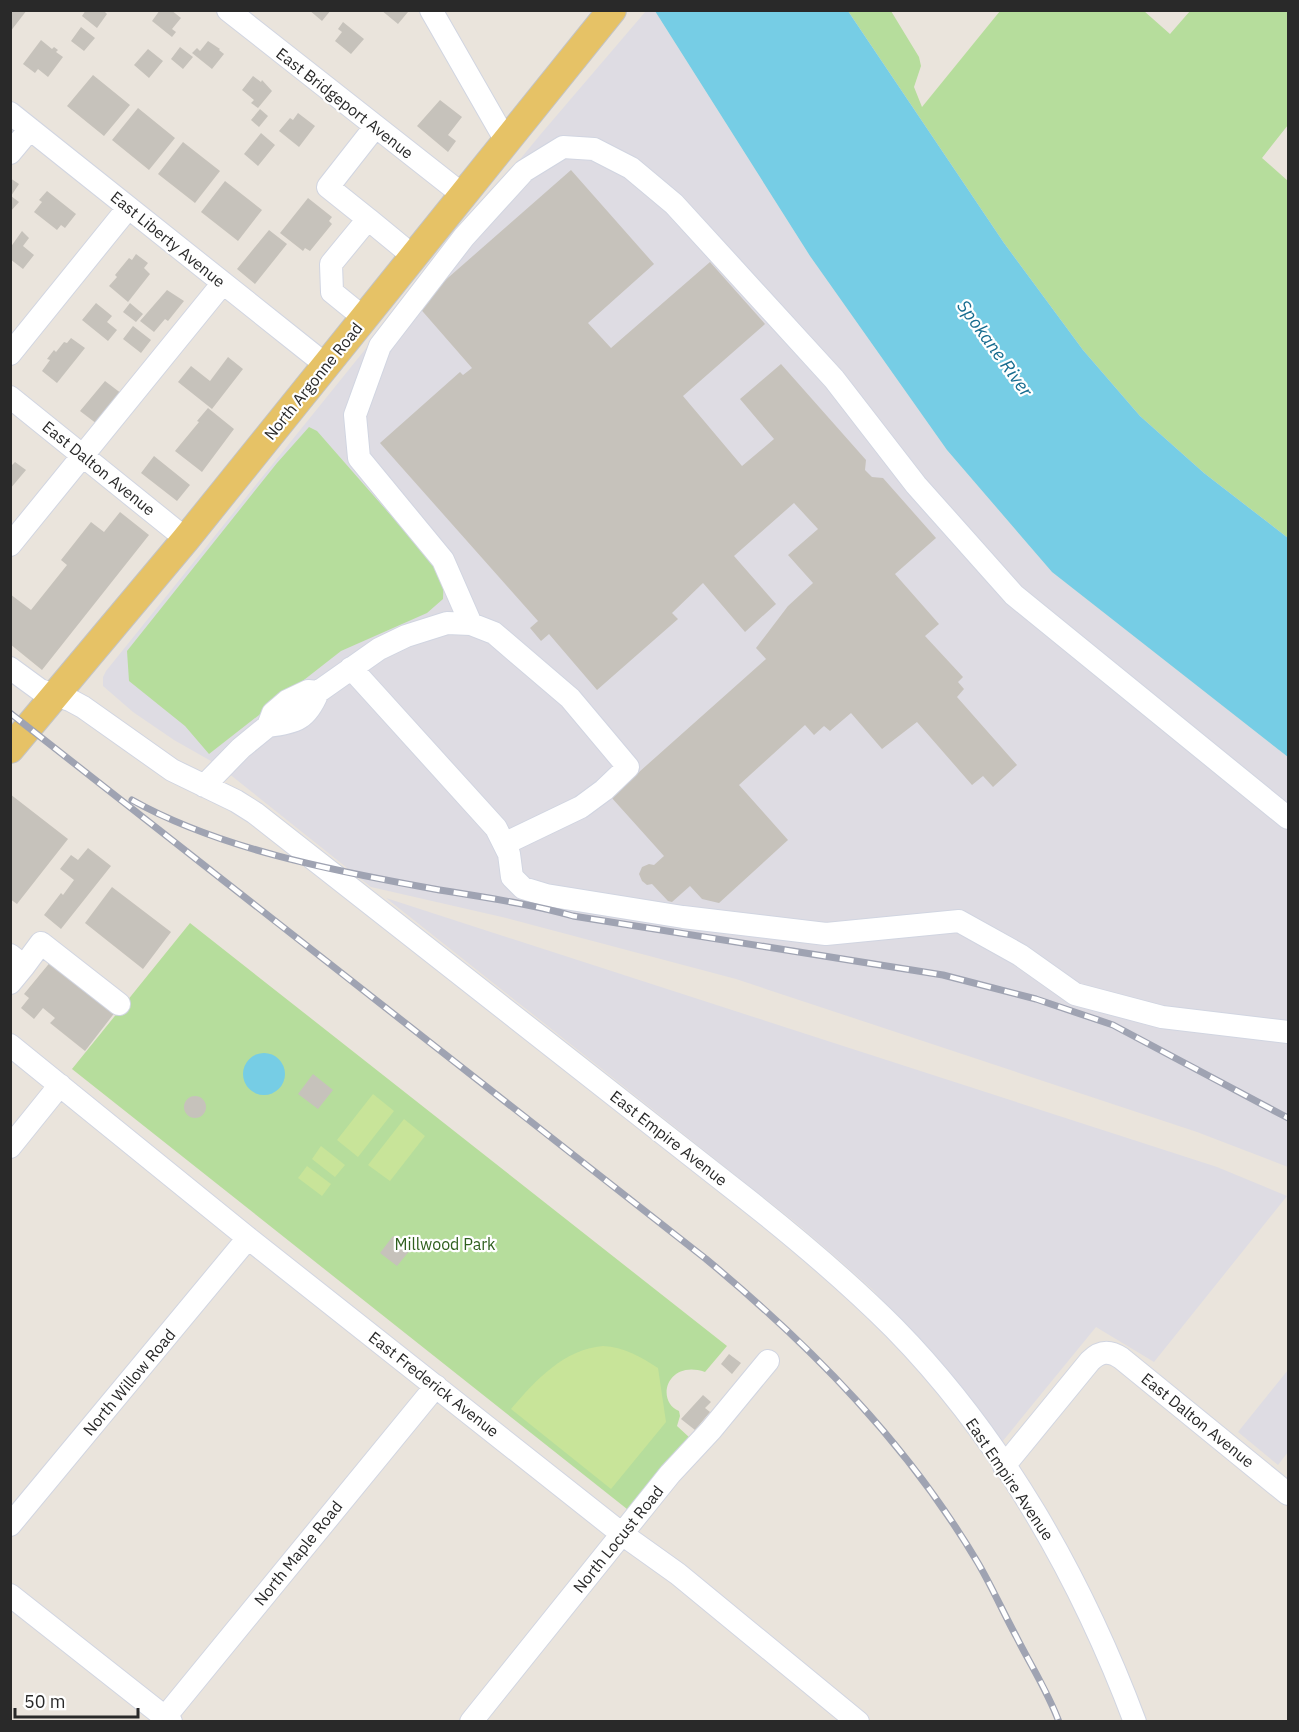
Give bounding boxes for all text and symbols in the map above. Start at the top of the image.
street label: East Bridgeport Avenue [272,43,418,163]
street label: East Liberty Avenue [107,187,230,292]
water label: Spokane River [952,295,1038,401]
street label: North Argonne Road [260,318,366,444]
street label: East Dalton Avenue [39,416,160,520]
street label: East Empire Avenue [606,1086,732,1190]
park label: Millwood Park [394,1234,496,1254]
street label: North Willow Road [78,1325,180,1439]
street label: East Frederick Avenue [365,1327,503,1441]
street label: East Dalton Avenue [1138,1368,1259,1472]
street label: East Empire Avenue [962,1414,1058,1544]
street label: North Locust Road [569,1481,667,1597]
street label: North Maple Road [250,1497,346,1609]
scale bar [15,1681,138,1719]
text: 50 m [24,1690,66,1713]

